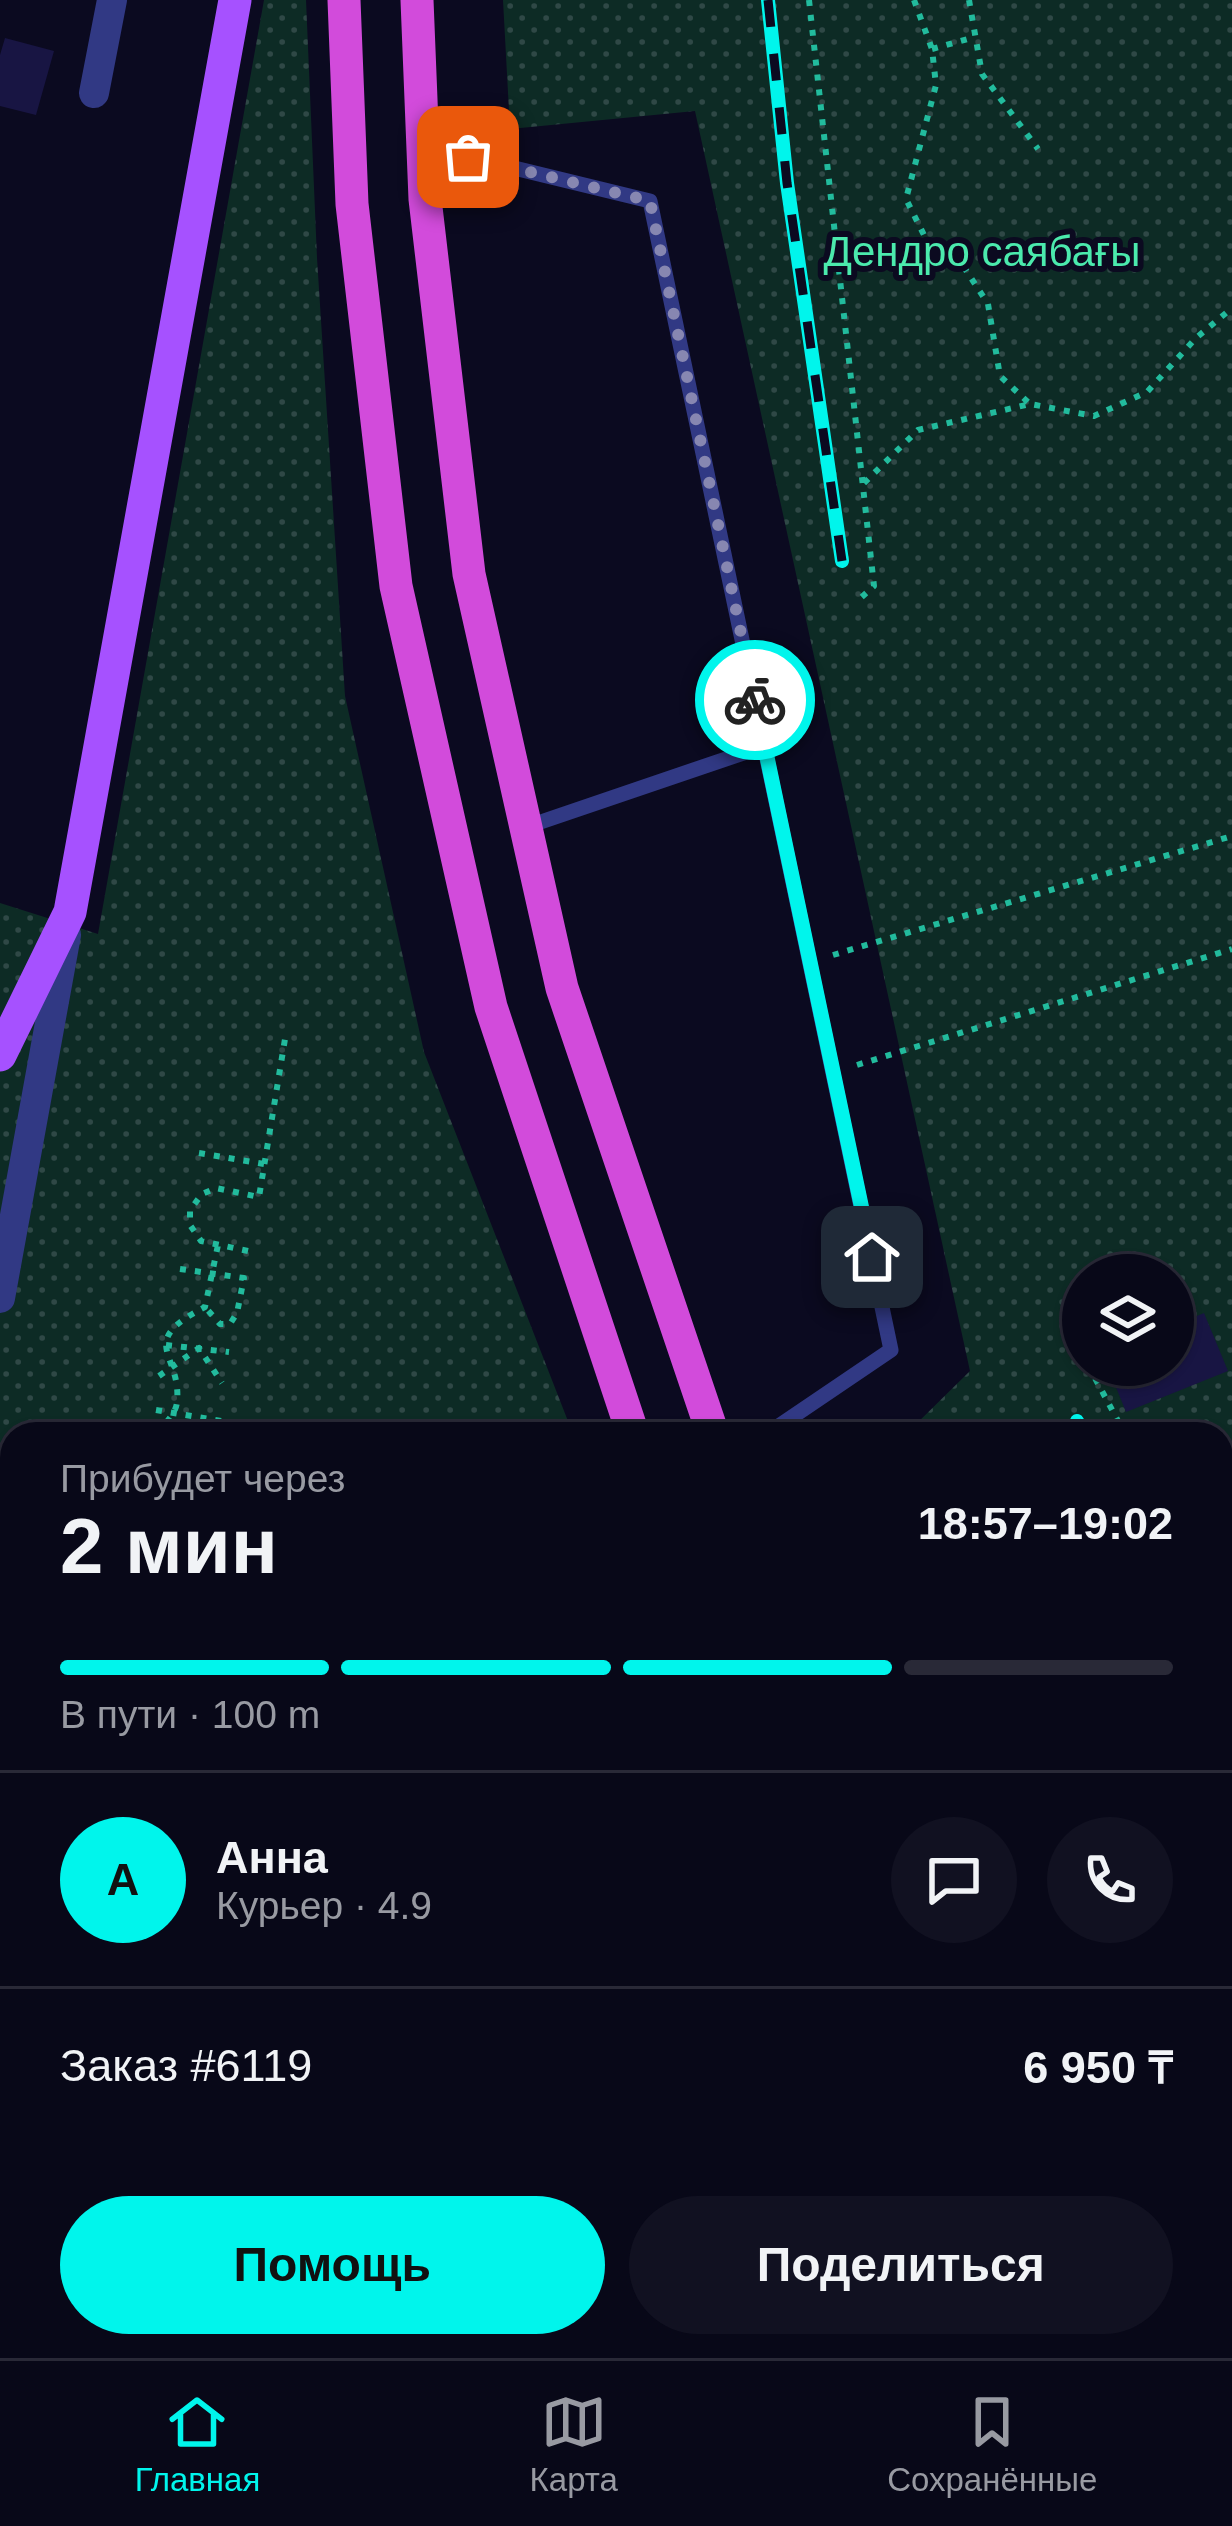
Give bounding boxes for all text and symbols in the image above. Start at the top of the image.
pin [417,106,519,208]
icon: bag [435,124,501,190]
park label: Дендро саябағы [824,228,1140,275]
courier [695,640,815,760]
icon: bike [722,667,788,733]
pin [821,1206,923,1308]
icon: home [839,1224,905,1290]
map controls [1062,1254,1194,1386]
button: layers [1062,1254,1194,1386]
text: Прибудет через [60,1457,345,1500]
text: 18:57–19:02 [918,1498,1173,1549]
text: 2 мин [60,1502,278,1590]
text: В пути · 100 m [60,1693,320,1736]
button: chat [891,1817,1017,1943]
button: phone [1047,1817,1173,1943]
text: Анна [216,1832,328,1883]
text: А [107,1854,139,1905]
text: Курьер · 4.9 [216,1884,432,1927]
text: Заказ #6119 [60,2040,312,2091]
text: 6 950 ₸ [1023,2042,1173,2093]
button: Помощь [60,2196,605,2334]
button: Поделиться [629,2196,1173,2334]
tab: Главная [135,2389,260,2499]
tab: Карта [530,2389,618,2499]
tab: Сохранённые [887,2389,1097,2499]

